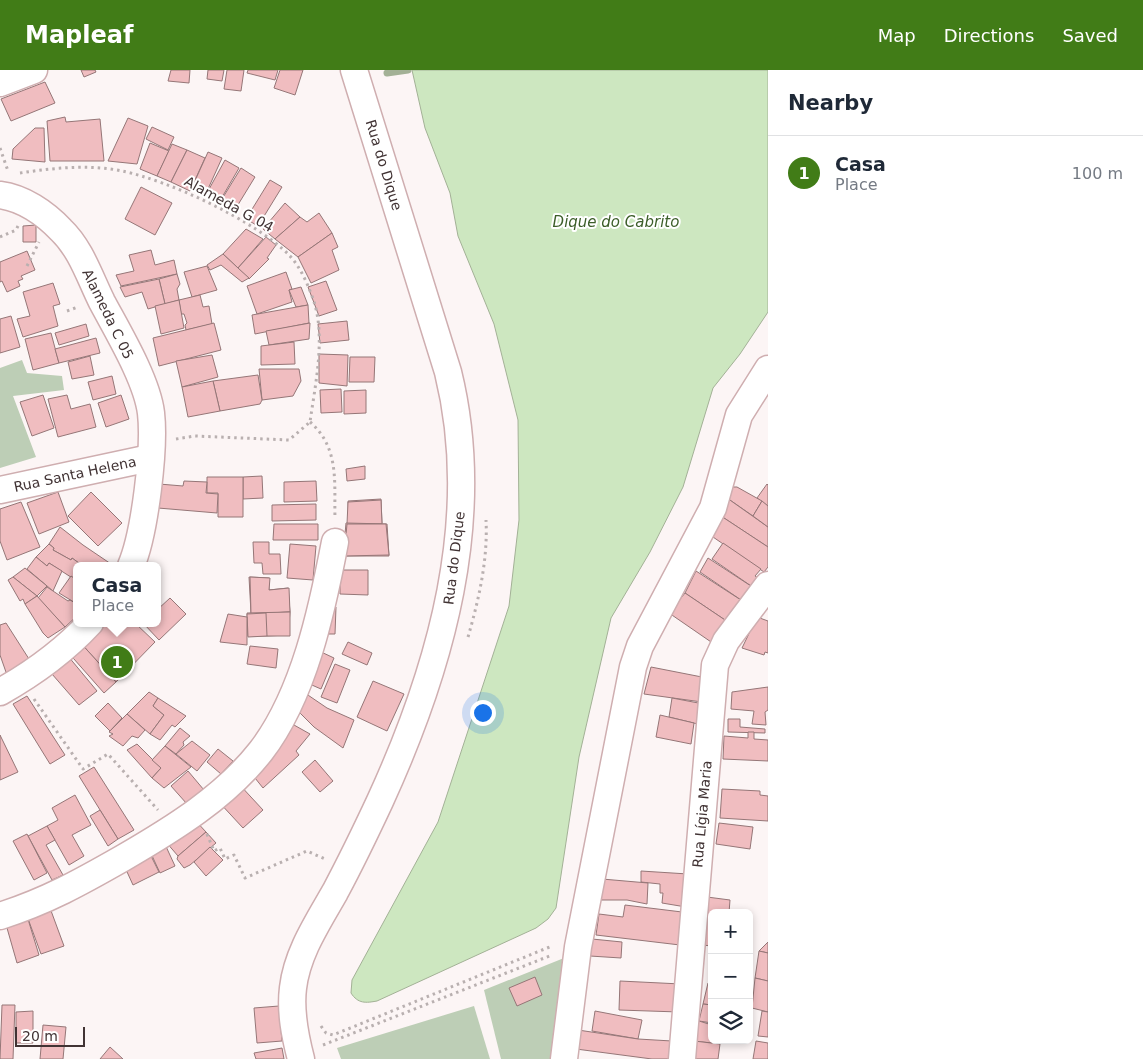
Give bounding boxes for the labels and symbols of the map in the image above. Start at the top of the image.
street label: Rua do Dique [363,118,405,212]
street label: Alameda G 04 [182,173,276,235]
water label: Dique do Cabrito [553,213,679,231]
street label: Alameda C 05 [79,266,137,362]
street label: Rua Santa Helena [12,453,138,495]
street label: Rua do Dique [440,510,468,606]
pin: 1 [101,643,133,681]
your location [470,700,496,726]
street label: Rua Lígia Maria [689,760,715,868]
scale bar [15,1024,85,1047]

